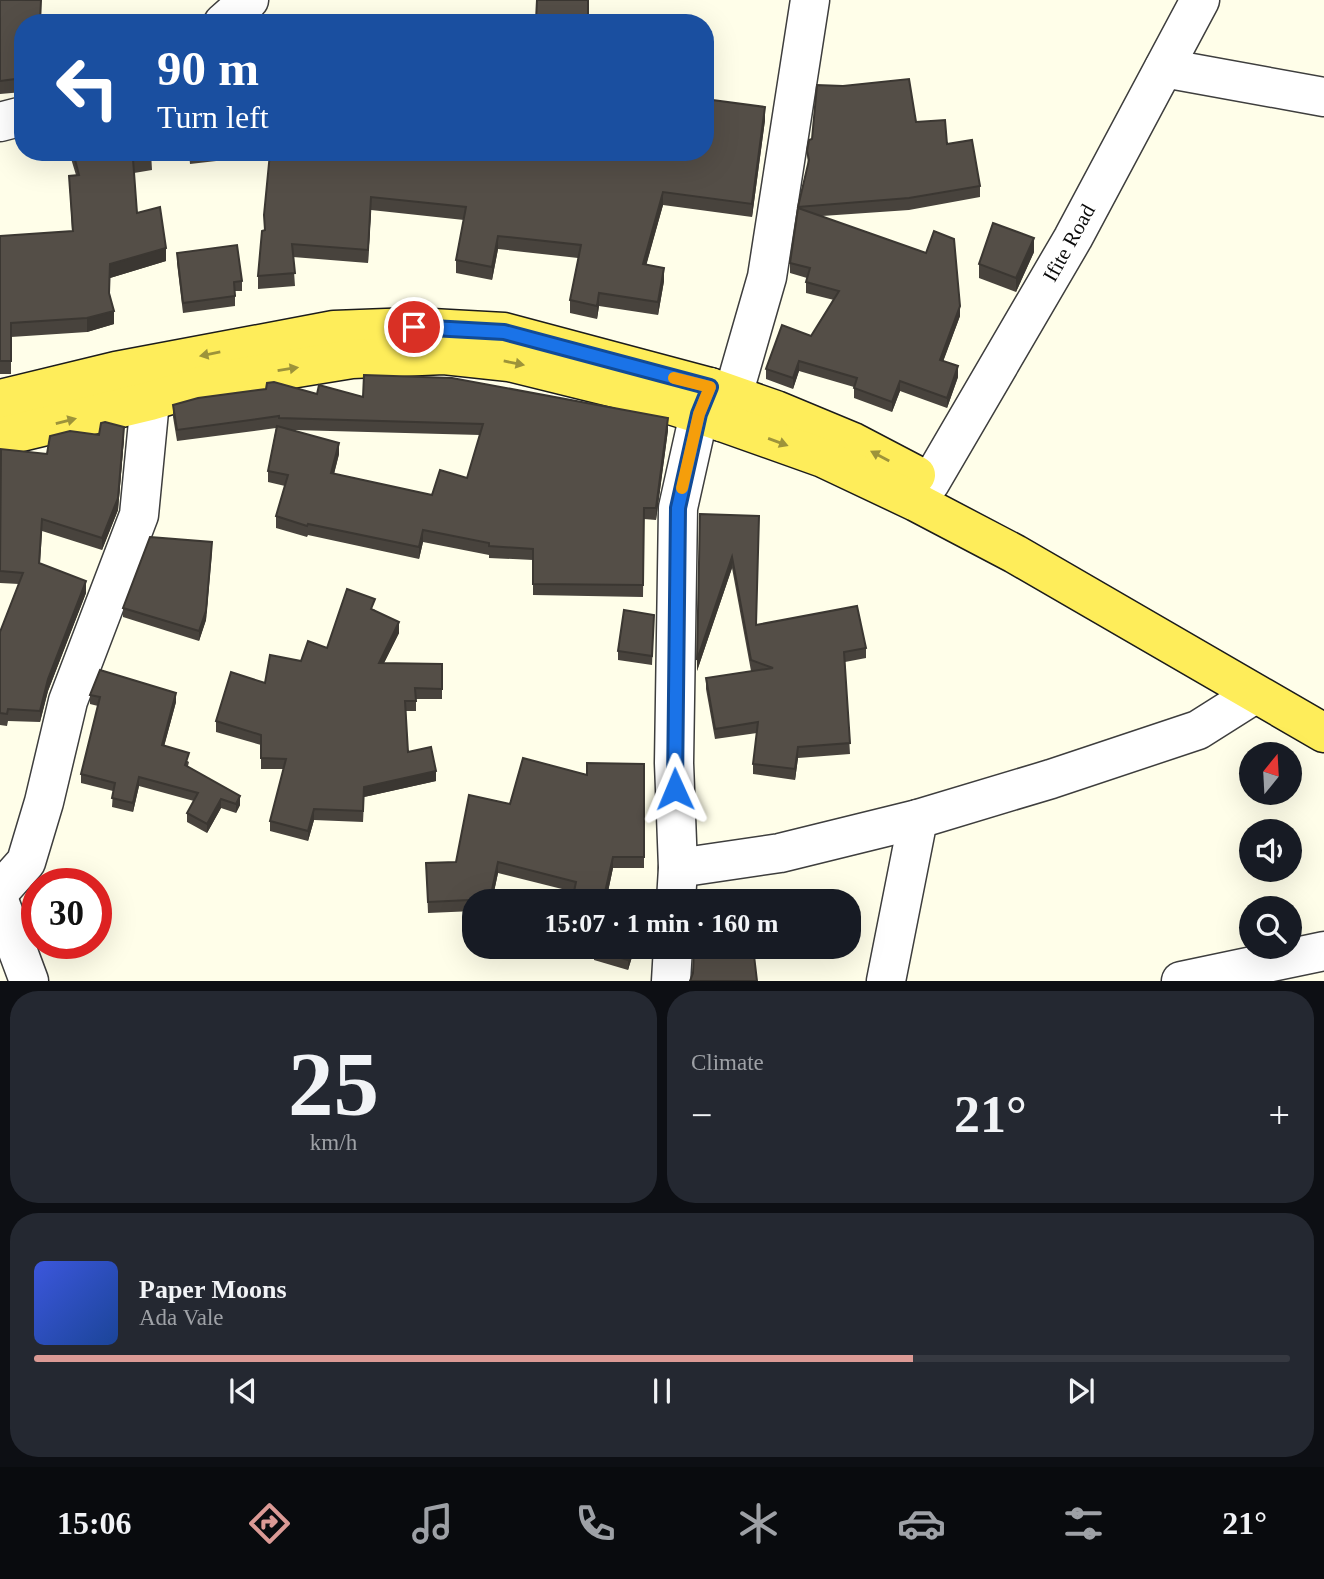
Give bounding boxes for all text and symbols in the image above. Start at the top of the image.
text: 90 m [157,41,259,96]
icon: left [42,42,133,133]
text: Turn left [157,99,269,135]
street label: Ifite Road [1038,200,1100,286]
pin [384,297,444,357]
icon: arrive [395,308,433,346]
one-way arrow [199,349,221,360]
one-way arrow [503,358,525,369]
one-way arrow [277,364,299,375]
one-way arrow [55,415,77,426]
one-way arrow [768,437,789,448]
one-way arrow [870,450,889,462]
north arrow [1239,742,1302,805]
map controls [1239,742,1302,959]
position arrow [638,752,712,826]
button: sound [1239,819,1302,882]
speed limit sign: 30 [21,868,112,959]
button: search [1239,896,1302,959]
text: 15:07 · 1 min · 160 m [545,909,779,938]
text: 25 [288,1034,379,1135]
text: Climate [691,1050,764,1075]
text: 21° [954,1086,1027,1143]
text: − [691,1094,712,1136]
text: + [1269,1094,1290,1136]
text: km/h [310,1130,357,1155]
text: Paper Moons [139,1275,287,1304]
text: Ada Vale [139,1305,224,1330]
icon: previous [224,1372,262,1410]
icon: pause [643,1372,681,1410]
icon: next [1062,1372,1100,1410]
icon: directions [245,1499,294,1548]
icon: music [408,1499,457,1548]
icon: phone [571,1499,620,1548]
icon: climate [734,1499,783,1548]
icon: car [897,1499,946,1548]
icon: filters [1059,1499,1108,1548]
text: 15:06 [57,1505,132,1541]
text: 21° [1222,1505,1267,1541]

